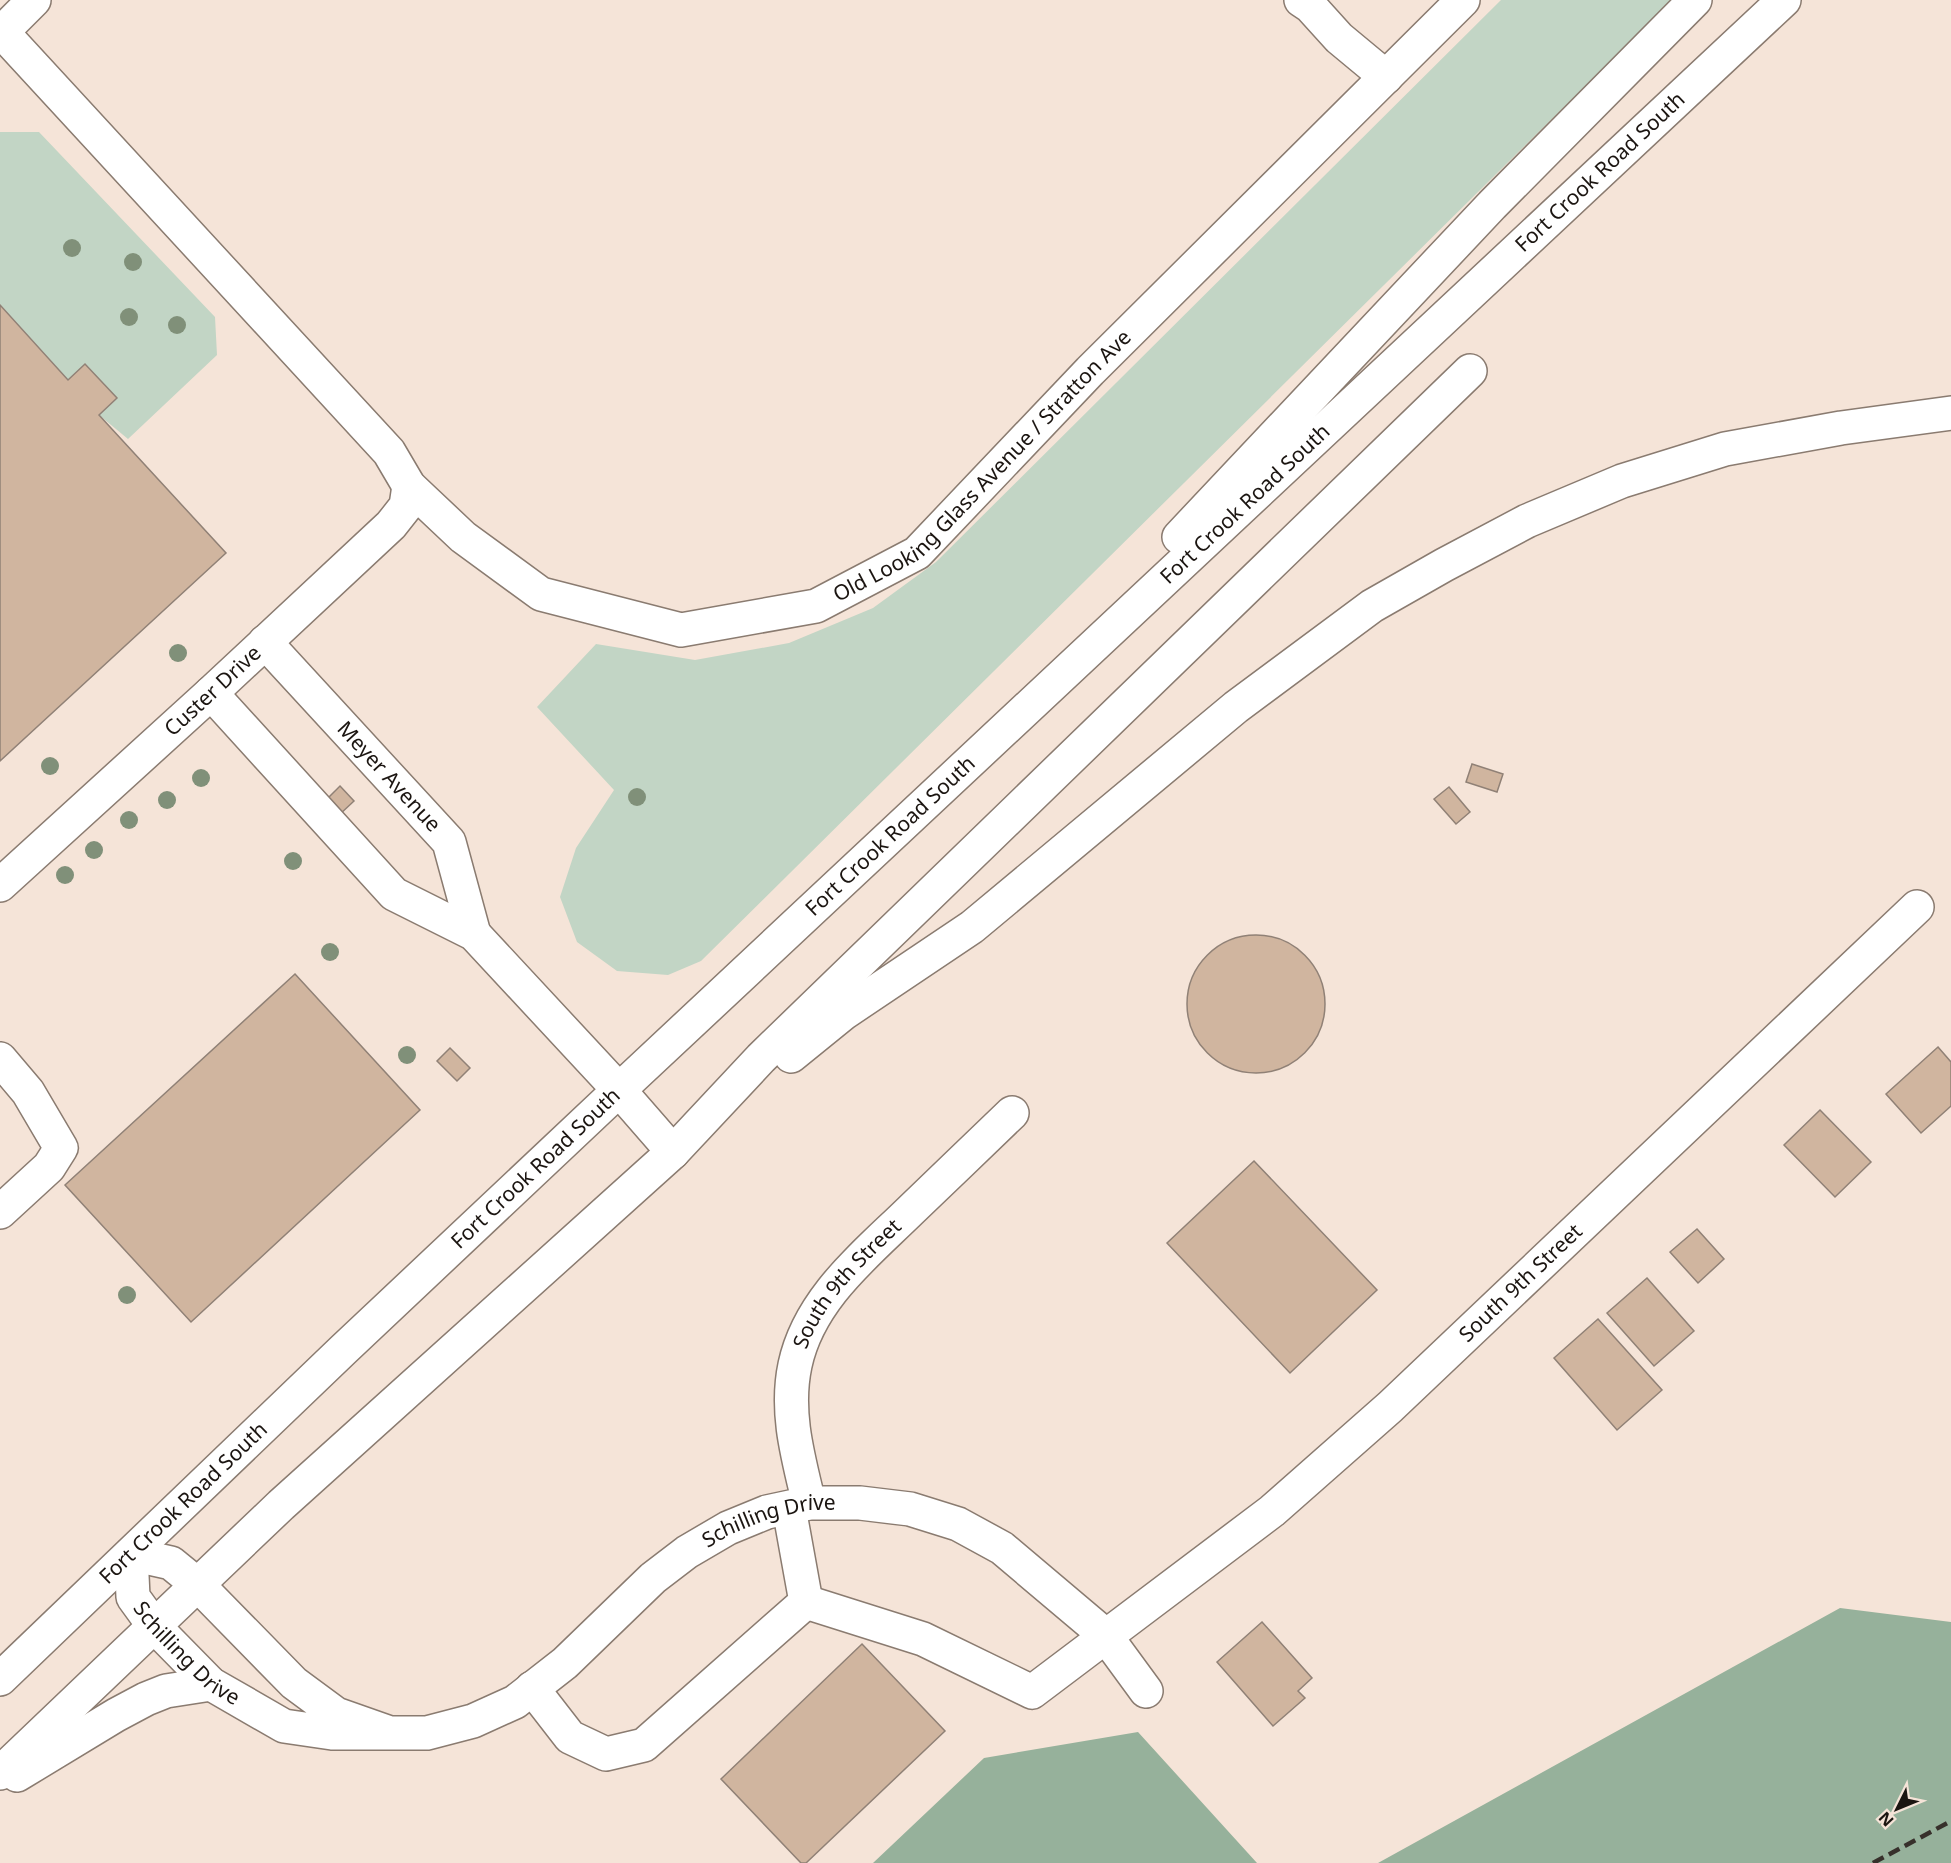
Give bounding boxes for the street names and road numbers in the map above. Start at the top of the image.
street label: Fort Crook Road South [1508,85,1690,258]
street label: Old Looking Glass Avenue / Stratton Ave [828,323,1137,608]
street label: Fort Crook Road South [1154,417,1335,590]
street label: Custer Drive [158,639,266,742]
street label: Meyer Avenue [332,715,448,837]
street label: Fort Crook Road South [799,749,981,922]
street label: Fort Crook Road South [444,1081,626,1254]
street label: South 9th Street [786,1212,907,1352]
street label: South 9th Street [1452,1217,1588,1347]
street label: Fort Crook Road South [93,1415,273,1590]
street label: Schilling Drive [696,1488,836,1553]
street label: Schilling Drive [128,1595,246,1711]

